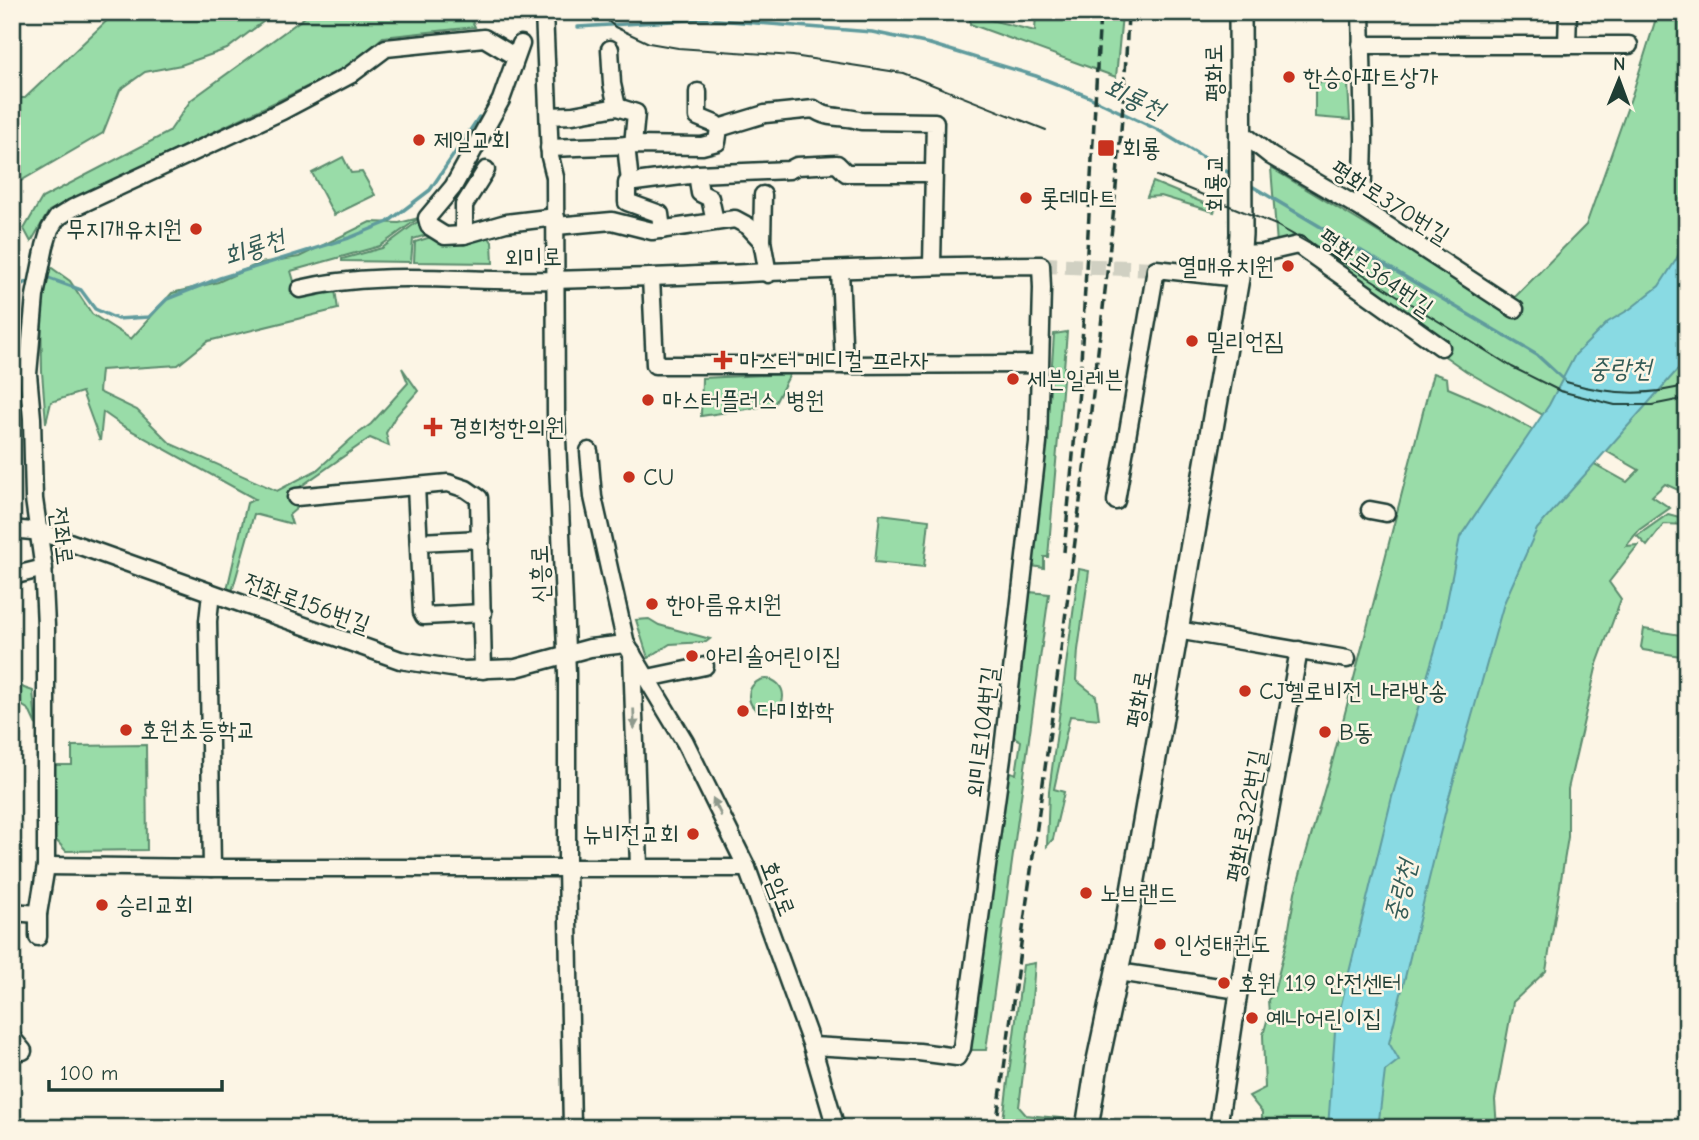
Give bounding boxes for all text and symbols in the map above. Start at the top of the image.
street label: 평화로 [1199,44,1229,102]
north arrow [1584,46,1654,116]
text: N [1613,53,1626,75]
place label: 한승아파트상가 [1303,63,1438,91]
marker: 한승아파트상가 [1281,69,1297,85]
water label: 회룡천 [1099,72,1172,127]
place label: 제일교회 [433,126,510,154]
marker: 제일교회 [411,132,427,148]
place label: 회룡 [1122,134,1161,162]
marker: 회룡 [1096,138,1116,158]
street label: 회룡교 [1201,154,1229,212]
street label: 평화로370번길 [1325,154,1455,250]
place label: 롯데마트 [1040,184,1117,212]
marker: 롯데마트 [1018,190,1034,206]
place label: 무지개유치원 [66,215,182,243]
marker: 무지개유치원 [188,221,204,237]
street label: 평화로364번길 [1313,222,1439,322]
water label: 회룡천 [219,223,291,272]
street label: 외미로 [504,242,562,272]
place label: 열매유치원 [1177,252,1274,280]
marker: 열매유치원 [1280,258,1296,274]
place label: 밀리언짐 [1206,327,1283,355]
marker: 밀리언짐 [1184,333,1200,349]
place label: 마스터 메디컬 프라자 [739,346,929,374]
marker: 마스터 메디컬 프라자 [713,350,733,370]
water label: 중랑천 [1589,354,1654,384]
place label: 세븐일레븐 [1027,365,1124,393]
marker: 세븐일레븐 [1005,371,1021,387]
place label: 마스터플러스 병원 [662,386,825,414]
marker: 마스터플러스 병원 [640,392,656,408]
place label: 경희청한의원 [449,413,565,441]
marker: 경희청한의원 [423,417,443,437]
place label: CU [643,463,674,491]
marker: CU [621,469,637,485]
street label: 전좌로 [45,506,79,566]
street label: 신흥로 [525,545,555,603]
street label: 전좌로156번길 [240,567,374,639]
place label: 한아름유치원 [666,590,782,618]
marker: 한아름유치원 [644,596,660,612]
place label: 아리솔어린이집 [706,642,841,670]
marker: 아리솔어린이집 [684,648,700,664]
street label: 외미로104번길 [960,665,1004,799]
street label: 평화로 [1121,668,1157,730]
place label: CJ헬로비전 나라방송 [1259,677,1447,705]
marker: CJ헬로비전 나라방송 [1237,683,1253,699]
place label: 다미화학 [757,697,834,725]
marker: 다미화학 [735,703,751,719]
one-way arrow [628,708,639,730]
place label: 호원초등학교 [140,716,256,744]
place label: B동 [1339,718,1373,746]
marker: 호원초등학교 [118,722,134,738]
marker: B동 [1317,724,1333,740]
street label: 평화로322번길 [1221,748,1271,884]
one-way arrow [711,797,722,817]
place label: 뉴비전교회 [582,820,679,848]
marker: 뉴비전교회 [685,826,701,842]
water label: 중랑천 [1379,854,1424,925]
street label: 호암로 [755,856,801,920]
place label: 노브랜드 [1100,879,1177,907]
marker: 노브랜드 [1078,885,1094,901]
place label: 승리교회 [116,891,193,919]
marker: 승리교회 [94,897,110,913]
place label: 인성태권도 [1174,930,1271,958]
marker: 인성태권도 [1152,936,1168,952]
place label: 호원 119 안전센터 [1238,969,1402,997]
marker: 호원 119 안전센터 [1216,975,1232,991]
place label: 예나어린이집 [1266,1004,1382,1032]
marker: 예나어린이집 [1244,1010,1260,1026]
scale bar [49,1049,222,1093]
text: 100 m [60,1061,118,1085]

